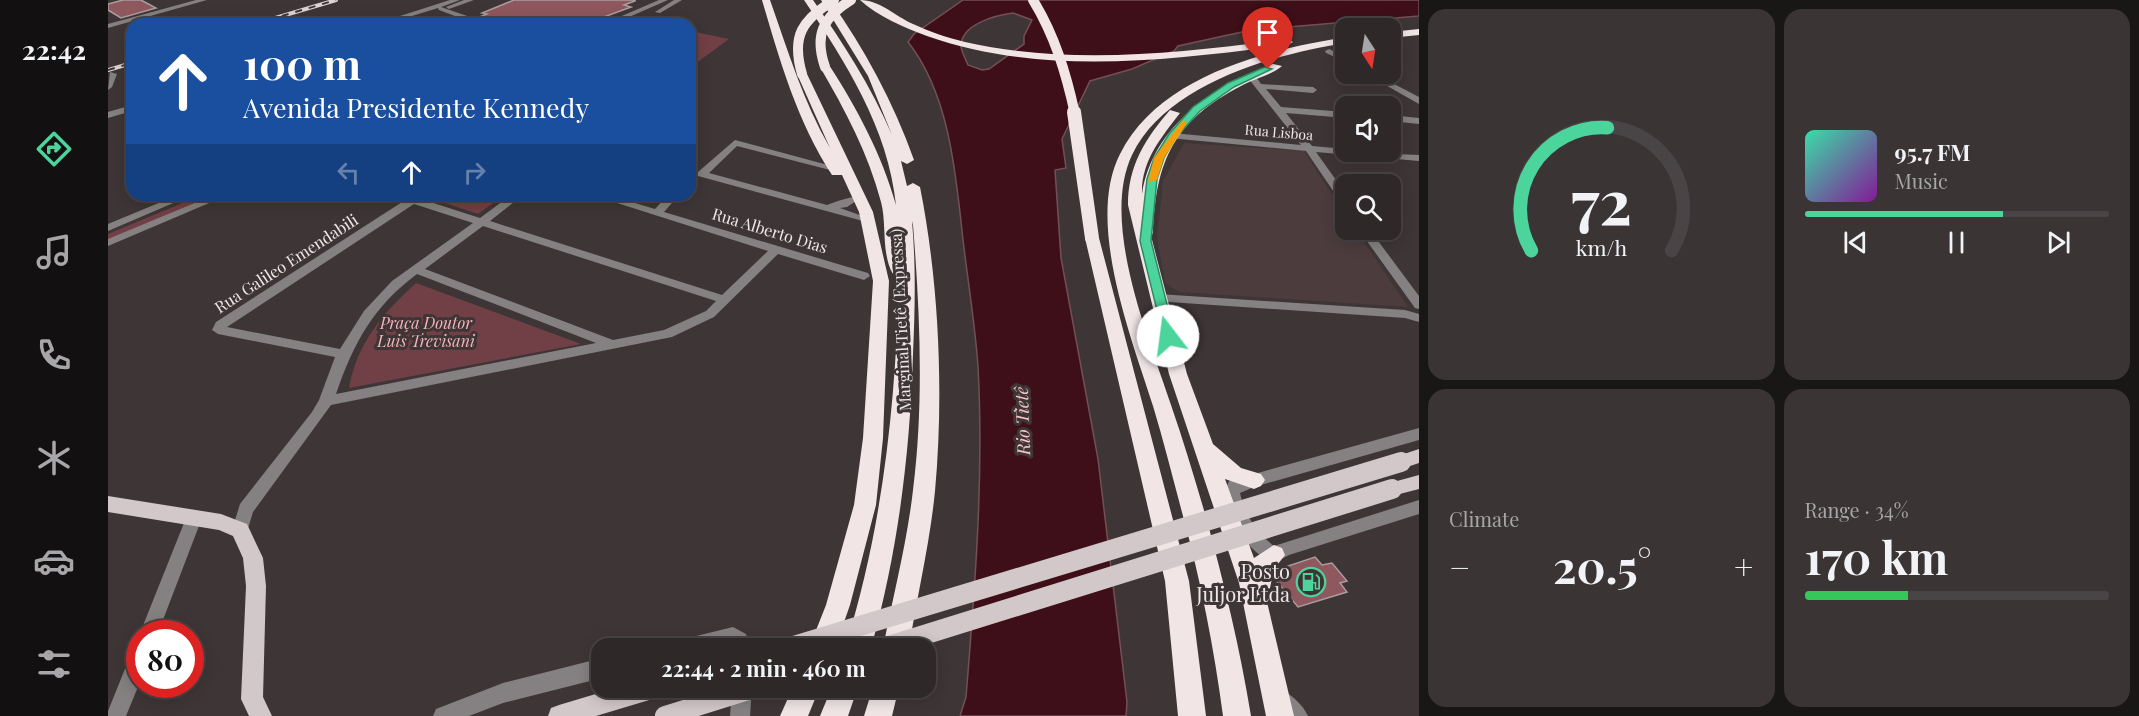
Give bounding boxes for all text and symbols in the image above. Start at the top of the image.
pin [1242,7,1293,69]
icon: arrive [1251,16,1284,49]
north arrow [1335,18,1401,84]
map controls [1335,18,1401,240]
text: 22:42 [22,31,86,67]
text: 100 m [243,35,361,91]
icon: ahead [144,42,222,120]
text: Avenida Presidente Kennedy [243,89,589,125]
button: sound [1335,96,1401,162]
street label: Rua Lisboa [1244,120,1314,144]
icon: directions [33,128,75,170]
text: 95.7 FM [1895,137,1970,167]
icon: left [332,156,365,189]
icon: ahead [395,156,428,189]
icon: right [458,156,491,189]
text: 72 [1571,158,1632,242]
text: Music [1895,167,1948,194]
button: search [1335,174,1401,240]
street label: Rua Alberto Dias [710,202,830,258]
street label: Rua Galileo Emendabili [210,209,362,317]
icon: previous [1839,226,1872,259]
icon: pause [1940,226,1973,259]
icon: next [2042,226,2075,259]
street label: Marginal Tietê (Expressa) [885,228,915,412]
icon: music [33,231,75,273]
text: km/h [1576,234,1627,262]
position arrow [1136,304,1200,368]
park label: Praça Doutor Luis Trevisani [376,312,476,351]
icon: phone [33,334,75,376]
water label: Rio Tietê [1009,385,1035,457]
icon: climate [33,437,75,479]
text: Range · 34% [1805,496,1909,523]
text: Climate [1449,505,1519,532]
text: 170 km [1805,526,1948,586]
text: 20.5° [1553,535,1652,595]
icon: car [33,540,75,582]
text: − [1449,544,1470,588]
text: + [1734,544,1753,588]
place label: Posto Juljor Ltda [1195,557,1290,607]
fuel station icon: Posto Juljor Ltda [1295,566,1327,598]
speed limit sign: 80 [126,620,204,698]
icon: filters [33,643,75,685]
text: 22:44 · 2 min · 460 m [661,653,866,683]

